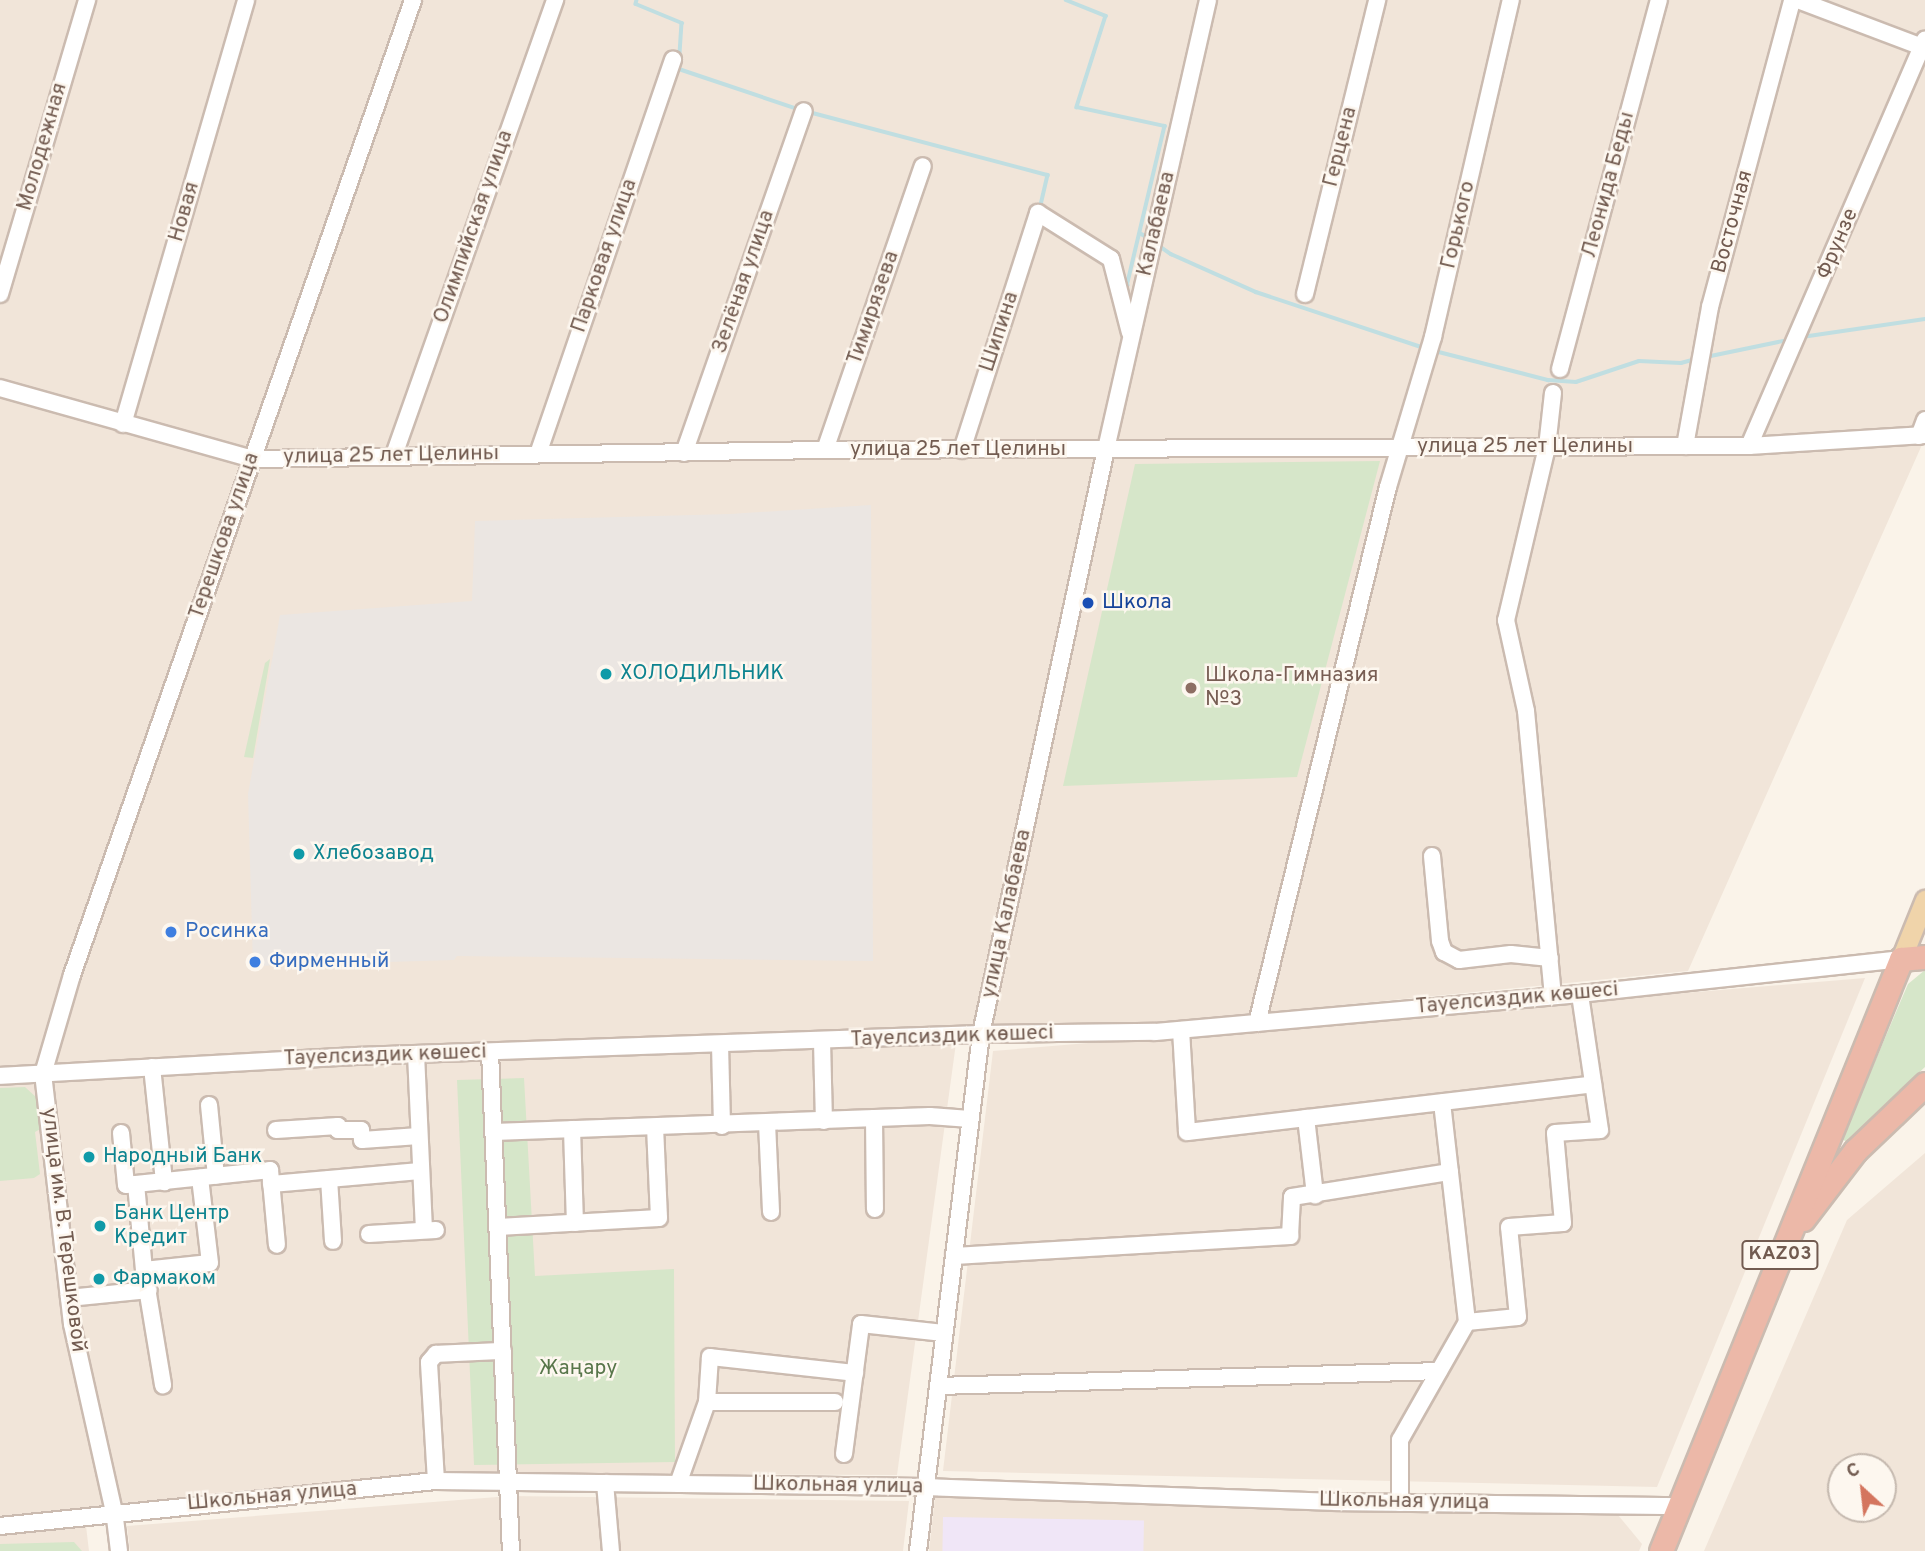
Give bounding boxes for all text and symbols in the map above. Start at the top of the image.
street label: Молодежная [13,80,73,214]
street label: Герцена [1319,104,1363,190]
street label: Леонида Беды [1577,109,1641,261]
street label: Олимпийская улица [429,127,519,327]
street label: Восточная [1707,168,1759,276]
street label: Калабаева [1133,169,1181,279]
street label: Парковая улица [567,176,643,336]
street label: Новая [164,179,206,245]
street label: Горького [1437,179,1481,271]
street label: Фрунзе [1812,205,1864,283]
street label: Зелёная улица [708,207,780,357]
street label: Тимирязева [843,248,905,368]
street label: Шипина [975,289,1025,375]
street label: улица 25 лет Целины [1417,434,1633,460]
street label: улица 25 лет Целины [850,437,1066,463]
street label: улица 25 лет Целины [283,442,499,470]
street label: Терешкова улица [185,450,265,622]
place label: Школа [1102,590,1172,616]
marker: Школа [1080,595,1096,611]
place label: ХОЛОДИЛЬНИК [620,661,784,687]
place label: Школа-Гимназия №3 [1205,663,1379,713]
marker: ХОЛОДИЛЬНИК [598,666,614,682]
marker: Школа-Гимназия №3 [1183,680,1199,696]
street label: улица Калабаева [977,827,1037,1001]
place label: Хлебозавод [313,841,434,867]
marker: Хлебозавод [291,846,307,862]
place label: Росинка [185,919,269,945]
marker: Росинка [163,924,179,940]
place label: Фирменный [269,949,389,975]
marker: Фирменный [247,954,263,970]
street label: Тауелсиздик көшесі [1415,978,1619,1020]
street label: Тауелсиздик көшесі [850,1021,1054,1053]
street label: Тауелсиздик көшесі [283,1040,487,1072]
street label: улица им. В. Терешковой [35,1106,91,1354]
place label: Народный Банк [103,1144,262,1170]
marker: Народный Банк [81,1149,97,1165]
place label: Банк Центр Кредит [114,1201,229,1251]
marker: Банк Центр Кредит [92,1218,108,1234]
road number: KАZ03 [1740,1240,1820,1270]
place label: Фармаком [113,1266,216,1292]
marker: Фармаком [91,1271,107,1287]
park label: Жаңару [539,1356,617,1382]
north arrow [1827,1453,1897,1523]
text: С [1843,1458,1864,1485]
street label: Школьная улица [753,1472,923,1500]
street label: Школьная улица [186,1477,358,1517]
street label: Школьная улица [1319,1488,1489,1516]

